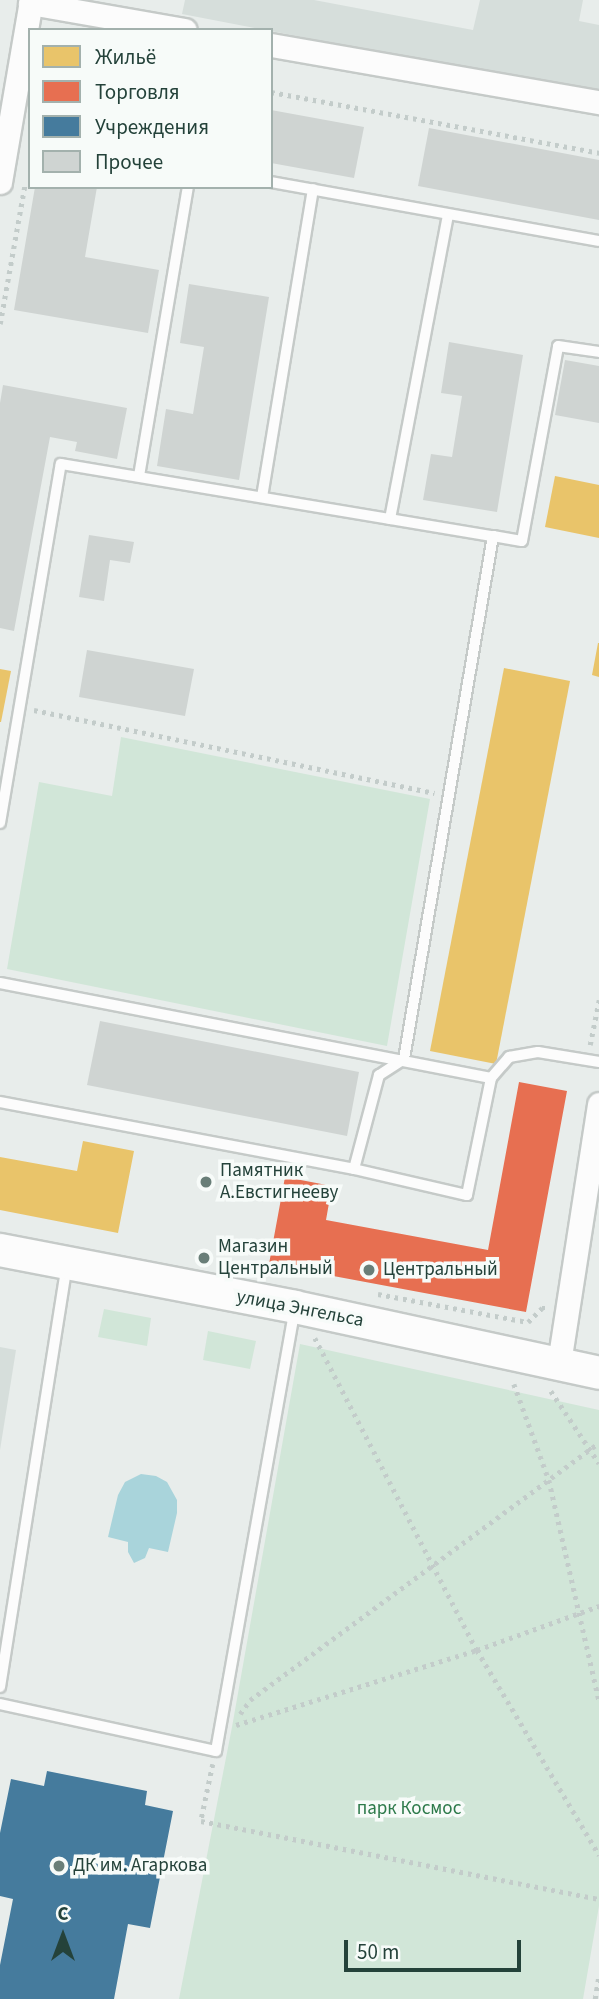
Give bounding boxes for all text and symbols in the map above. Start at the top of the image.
legend [28,28,273,189]
text: Жильё [95,42,156,72]
text: Торговля [95,77,180,107]
text: Учреждения [95,112,209,142]
text: Прочее [95,147,163,177]
place label: Памятник А.Евстигнееву [220,1160,338,1204]
marker: Памятник А.Евстигнееву [198,1174,214,1190]
place label: Магазин Центральный [218,1236,333,1280]
marker: Магазин Центральный [196,1250,212,1266]
place label: Центральный [383,1259,498,1281]
marker: Центральный [361,1262,377,1278]
street label: улица Энгельса [234,1286,366,1332]
park label: парк Космос [357,1798,461,1820]
place label: ДК им. Агаркова [73,1855,207,1877]
marker: ДК им. Агаркова [51,1858,67,1874]
north arrow [28,1901,98,1971]
text: С [57,1901,69,1928]
scale bar [347,1926,524,1970]
text: 50 m [357,1937,399,1967]

